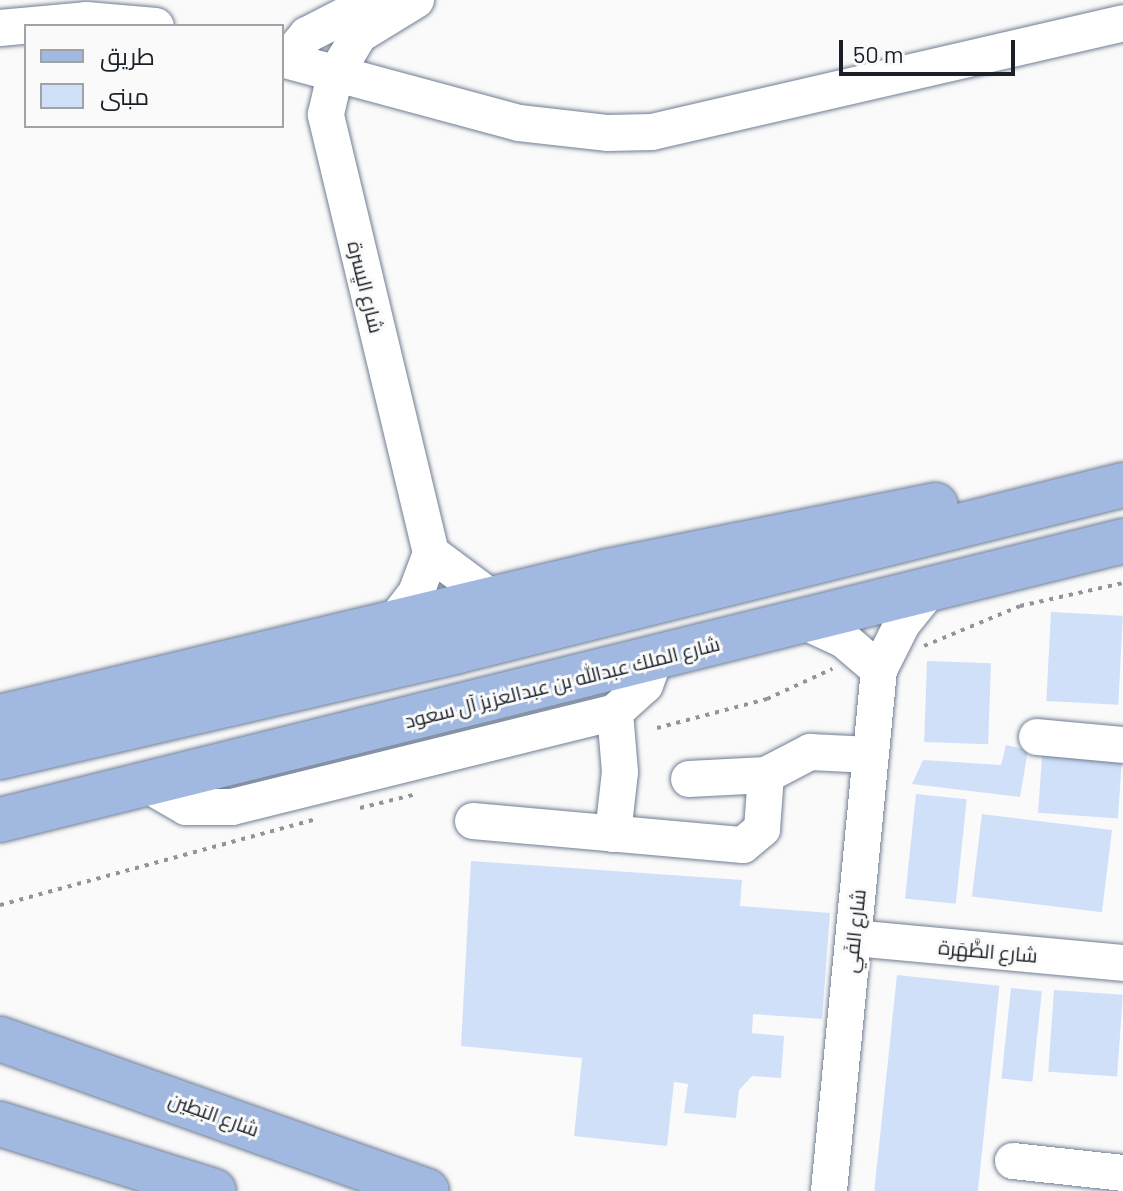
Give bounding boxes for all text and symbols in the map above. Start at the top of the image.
legend [24,24,284,128]
scale bar [843,24,1019,74]
text: 50 m [853,39,904,68]
text: طريق [100,41,155,70]
text: مبنى [100,81,149,110]
street label: شارع اليِسرة [343,238,389,336]
street label: شارع الملك عبدالله بن عبدالعزيز آل سعود [402,631,722,733]
street label: شارع الفَي [838,888,870,974]
street label: شارع الظَّهَرة [937,935,1039,967]
street label: شارع البَطِين [166,1087,262,1141]

